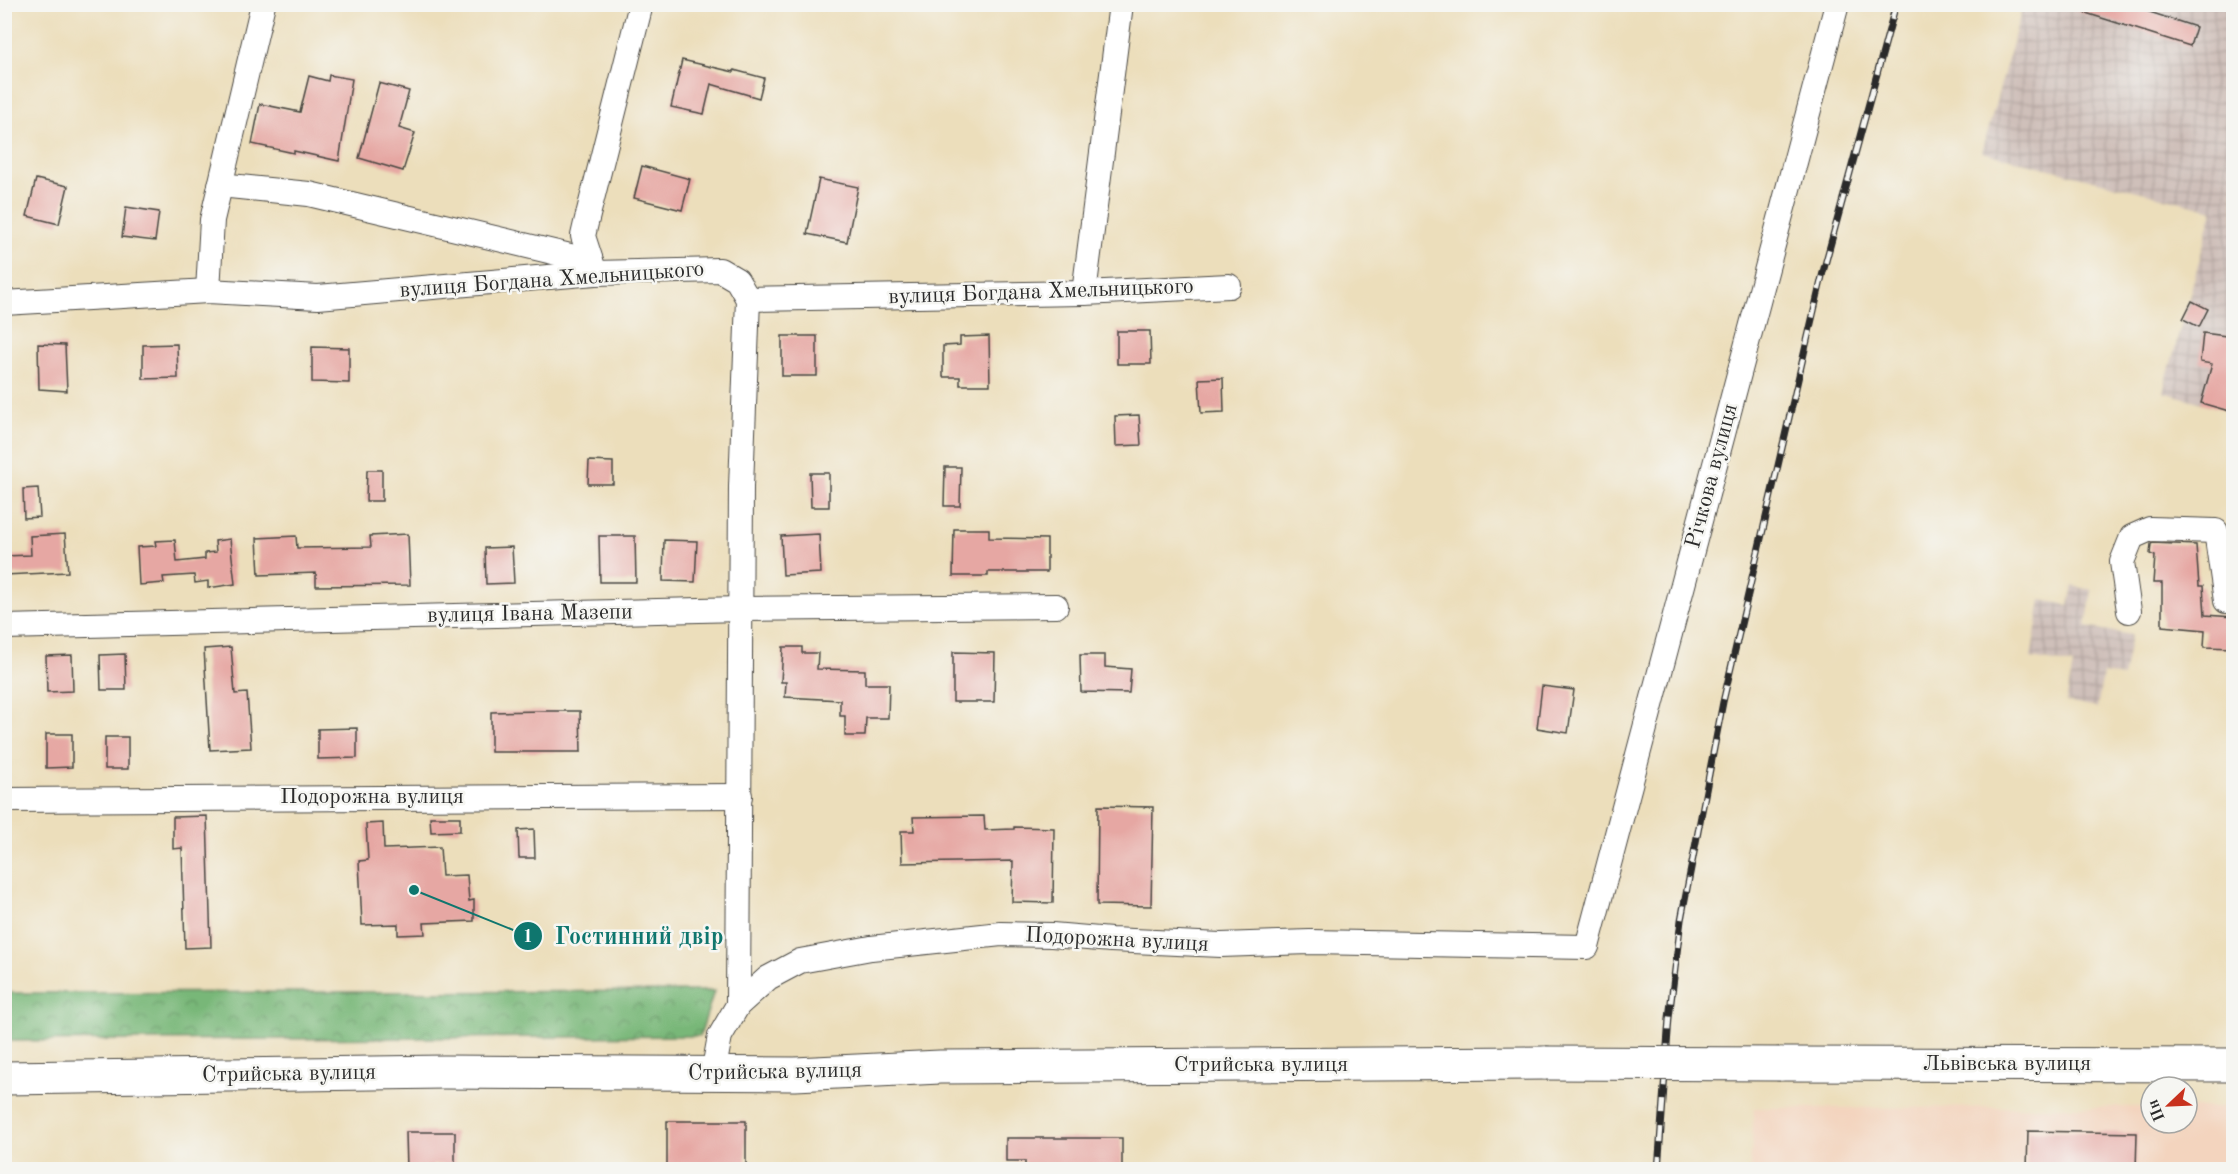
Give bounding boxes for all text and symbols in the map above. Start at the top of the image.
street label: вулиця Богдана Хмельницького [399,258,705,302]
street label: вулиця Богдана Хмельницького [888,276,1194,308]
street label: Річкова вулиця [1682,401,1742,551]
street label: вулиця Івана Мазепи [427,601,633,627]
street label: Подорожна вулиця [280,786,464,808]
callout: Гостинний двір [513,915,736,957]
street label: Подорожна вулиця [1025,924,1209,956]
text: Гостинний двір [554,926,724,950]
text: 1 [523,928,533,946]
street label: Львівська вулиця [1923,1053,2091,1075]
street label: Стрийська вулиця [1174,1054,1348,1076]
street label: Стрийська вулиця [688,1059,862,1085]
street label: Стрийська вулиця [202,1061,376,1087]
north arrow [2139,1075,2199,1135]
text: Пн [2145,1097,2169,1123]

